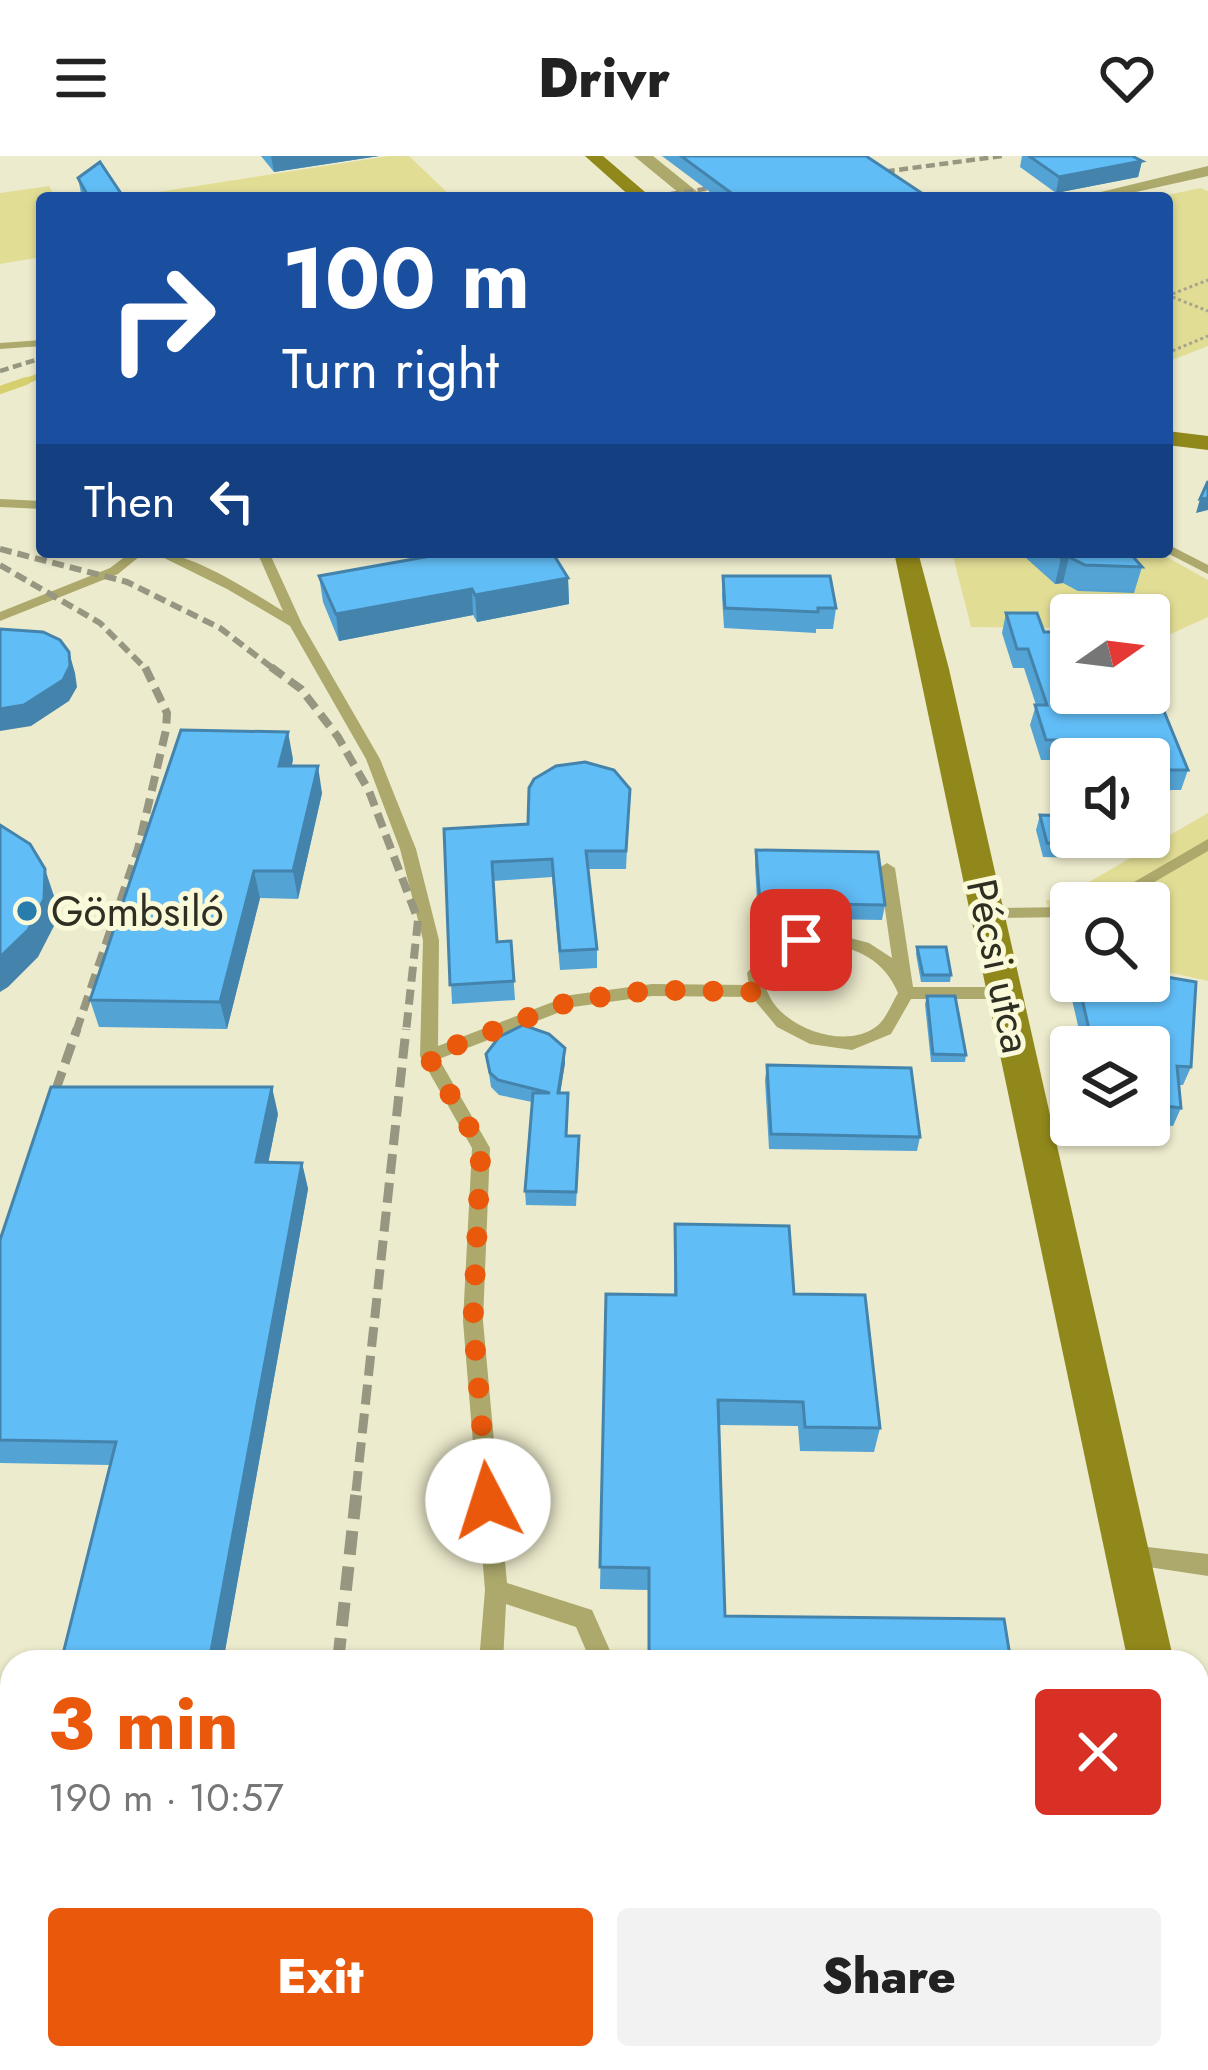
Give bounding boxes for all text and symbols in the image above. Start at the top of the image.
text: Drivr [538,39,670,117]
icon: menu [48,45,114,111]
icon: heart [1094,45,1160,111]
text: 100 m [282,218,530,340]
icon: right [84,240,240,396]
text: Turn right [282,330,499,408]
icon: left [199,468,265,534]
text: Then [84,469,175,534]
north arrow [1050,594,1170,714]
map controls [1050,594,1170,1146]
button: sound [1050,738,1170,858]
street label: Pécsi utca [951,873,1047,1059]
place label: Gömbsiló [51,881,224,942]
button: search [1050,882,1170,1002]
pin [750,889,852,991]
marker: Gömbsiló [14,898,40,924]
icon: arrive [768,907,834,973]
button: layers [1050,1026,1170,1146]
position arrow [425,1438,551,1564]
text: 3 min [48,1672,239,1776]
button: close [1035,1689,1161,1815]
text: 190 m · 10:57 [48,1769,284,1826]
button: Exit [48,1908,593,2046]
button: Share [617,1908,1161,2046]

